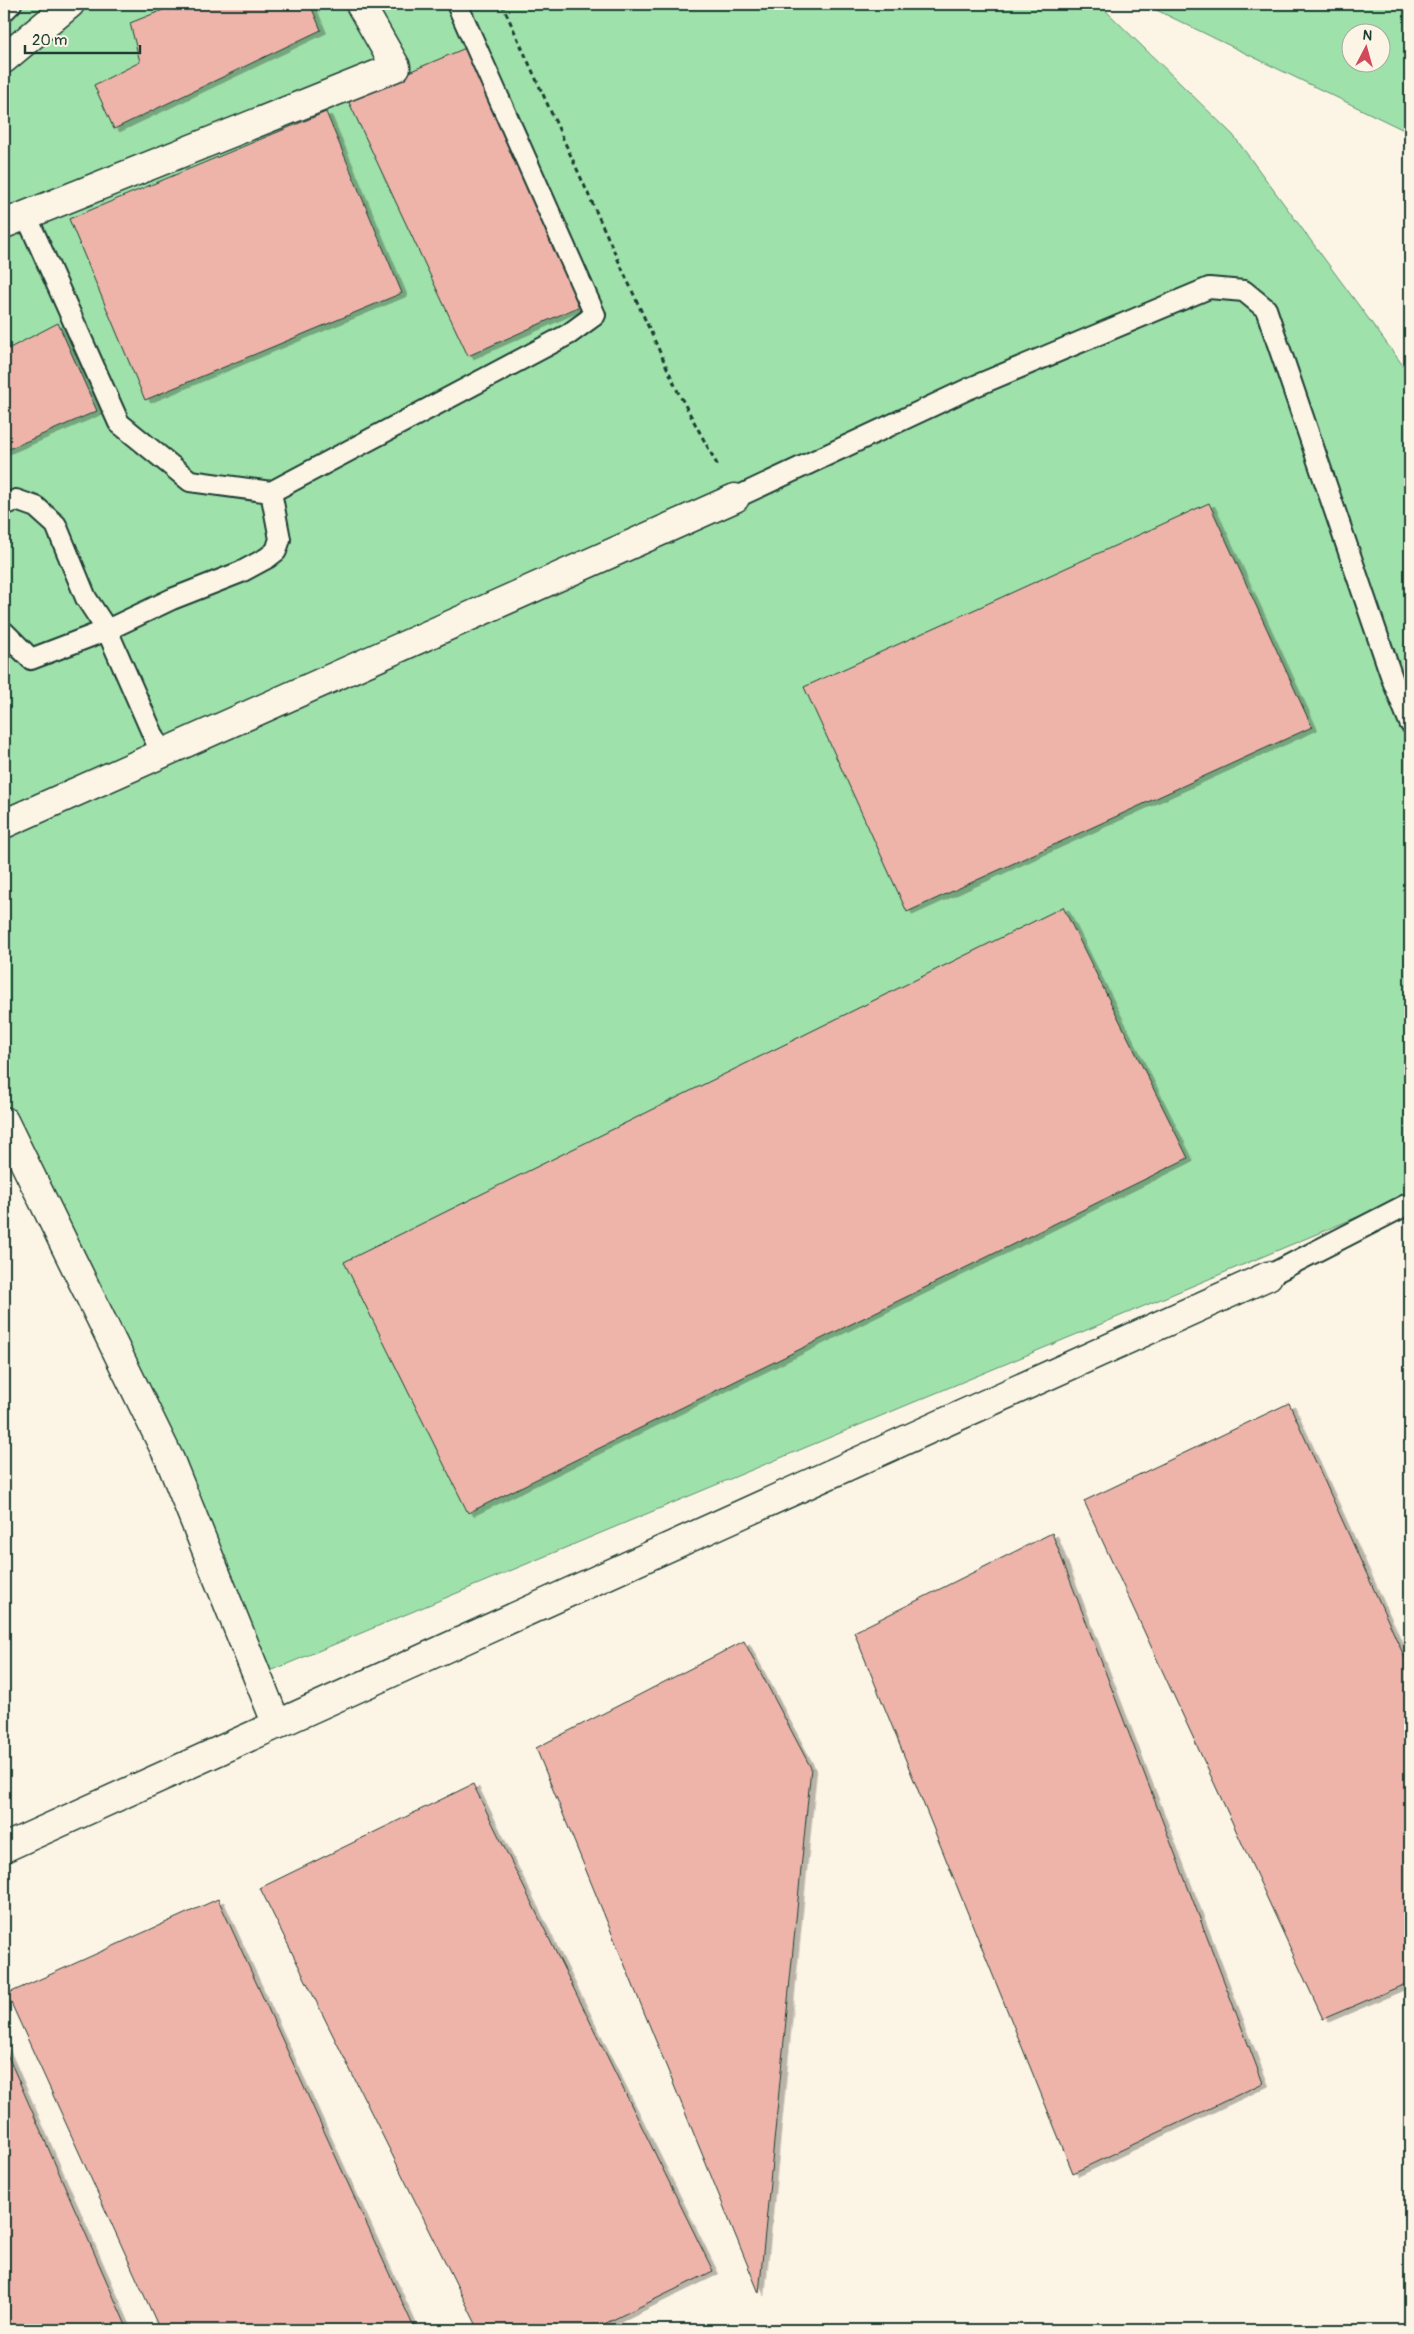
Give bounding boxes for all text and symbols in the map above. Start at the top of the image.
scale bar [25,22,140,54]
north arrow [1342,22,1392,72]
text: N [1362,27,1373,45]
text: 20 m [32,31,67,50]

